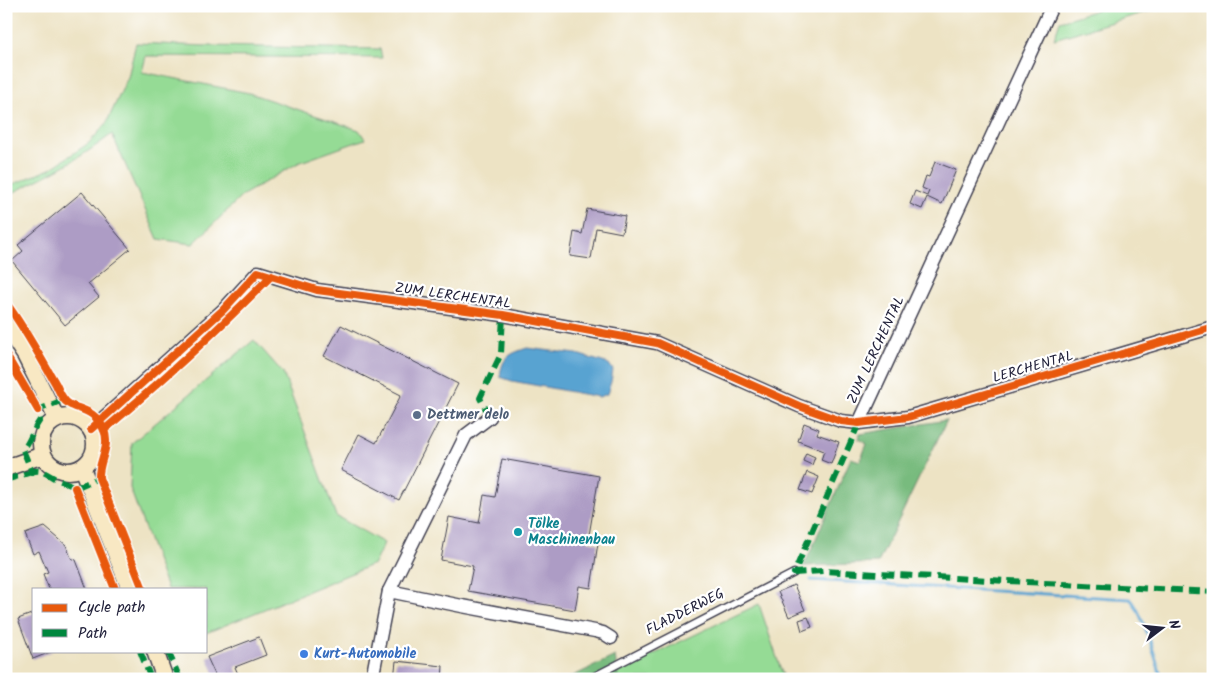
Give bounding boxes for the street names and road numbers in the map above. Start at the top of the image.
street label: ZUM LERCHENTAL [394,277,512,315]
street label: ZUM LERCHENTAL [841,292,911,408]
street label: LERCHENTAL [990,345,1076,389]
street label: FLADDERWEG [642,583,728,641]

